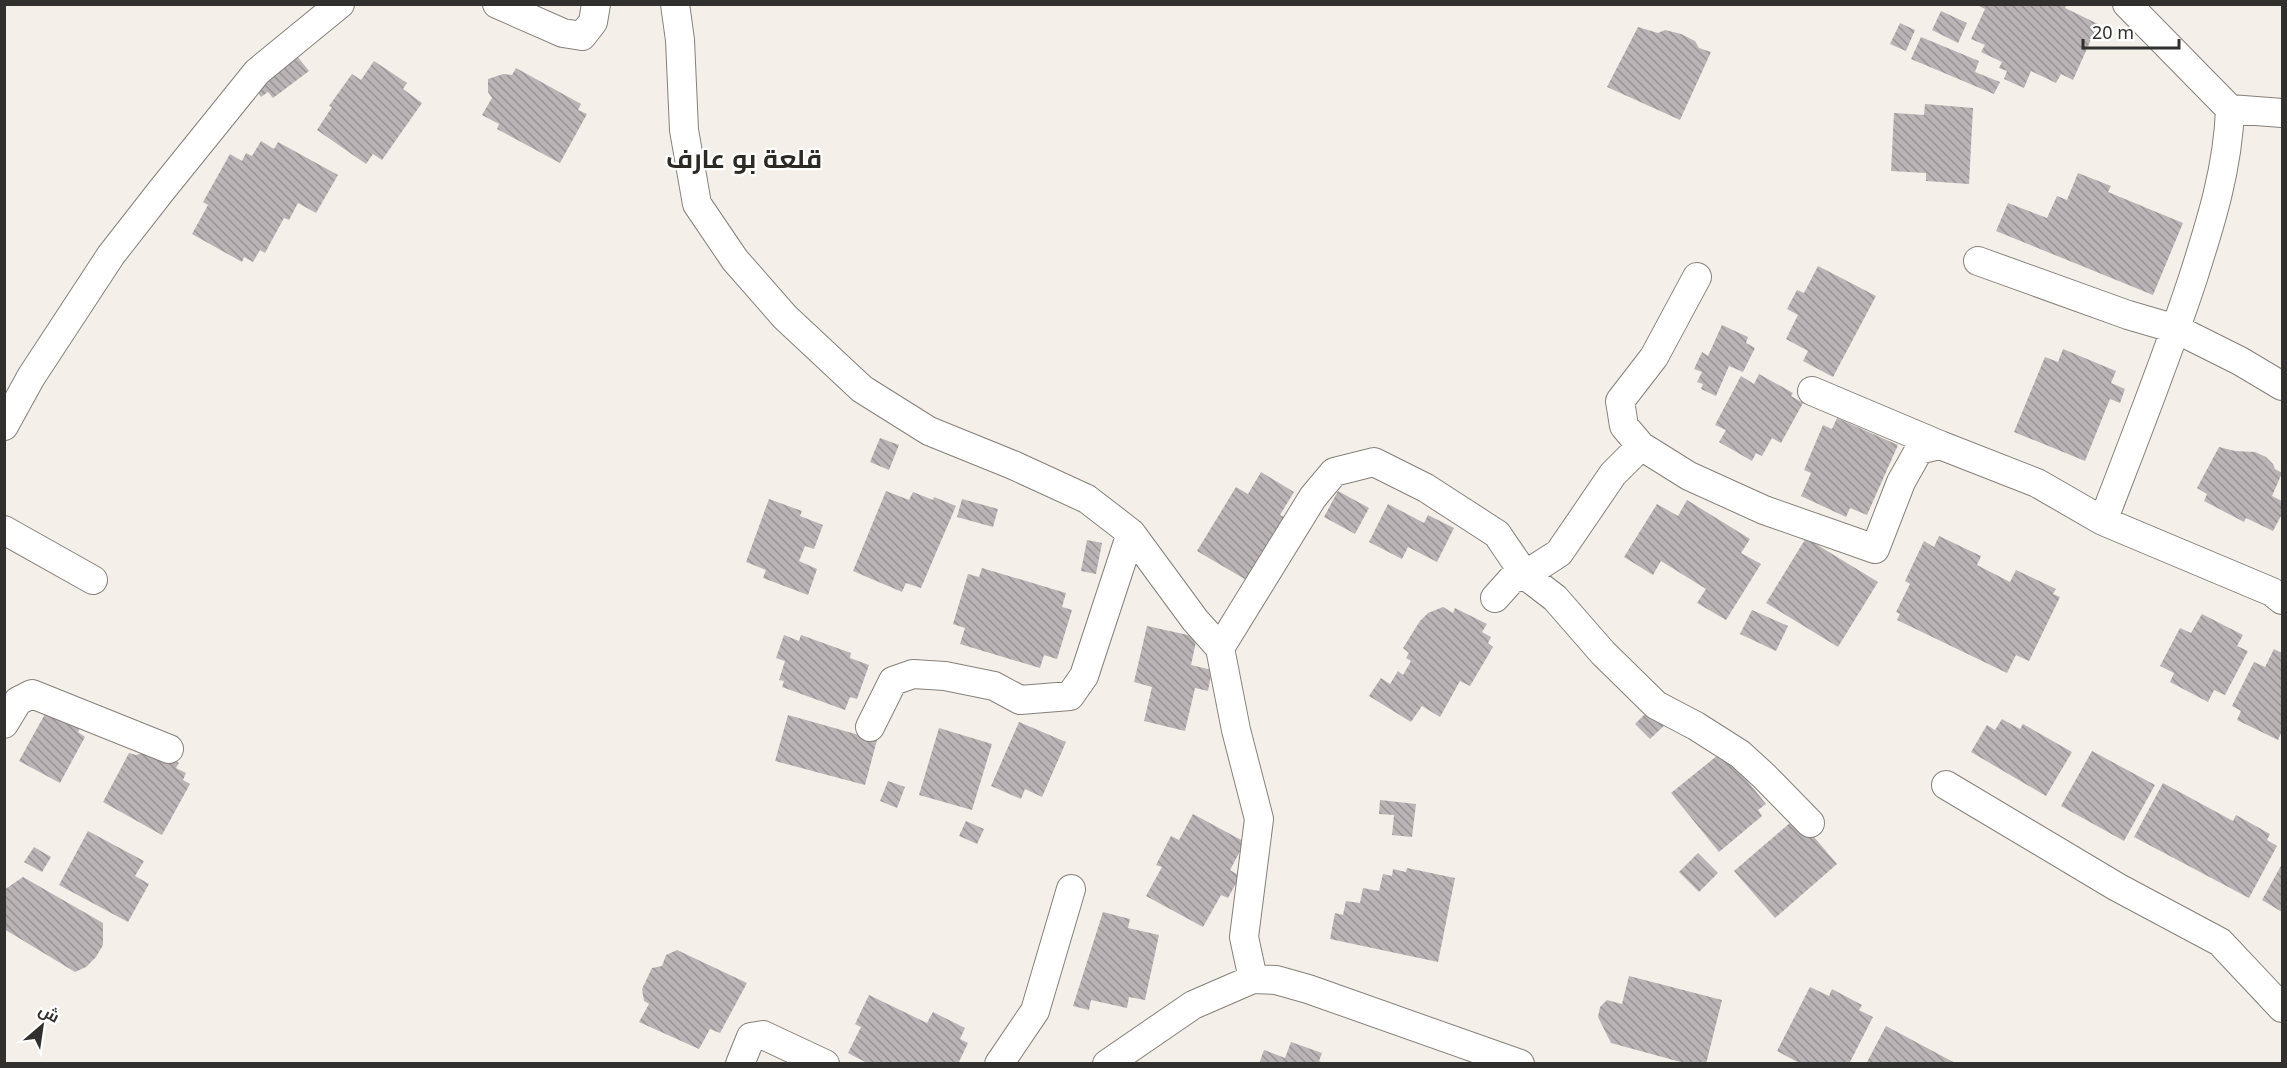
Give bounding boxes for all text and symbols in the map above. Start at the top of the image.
scale bar [2083,12,2179,50]
text: 20 m [2092,20,2134,44]
district label: قلعة بو عارف [666,140,822,176]
north arrow [12,996,72,1056]
text: ش [35,998,64,1027]

